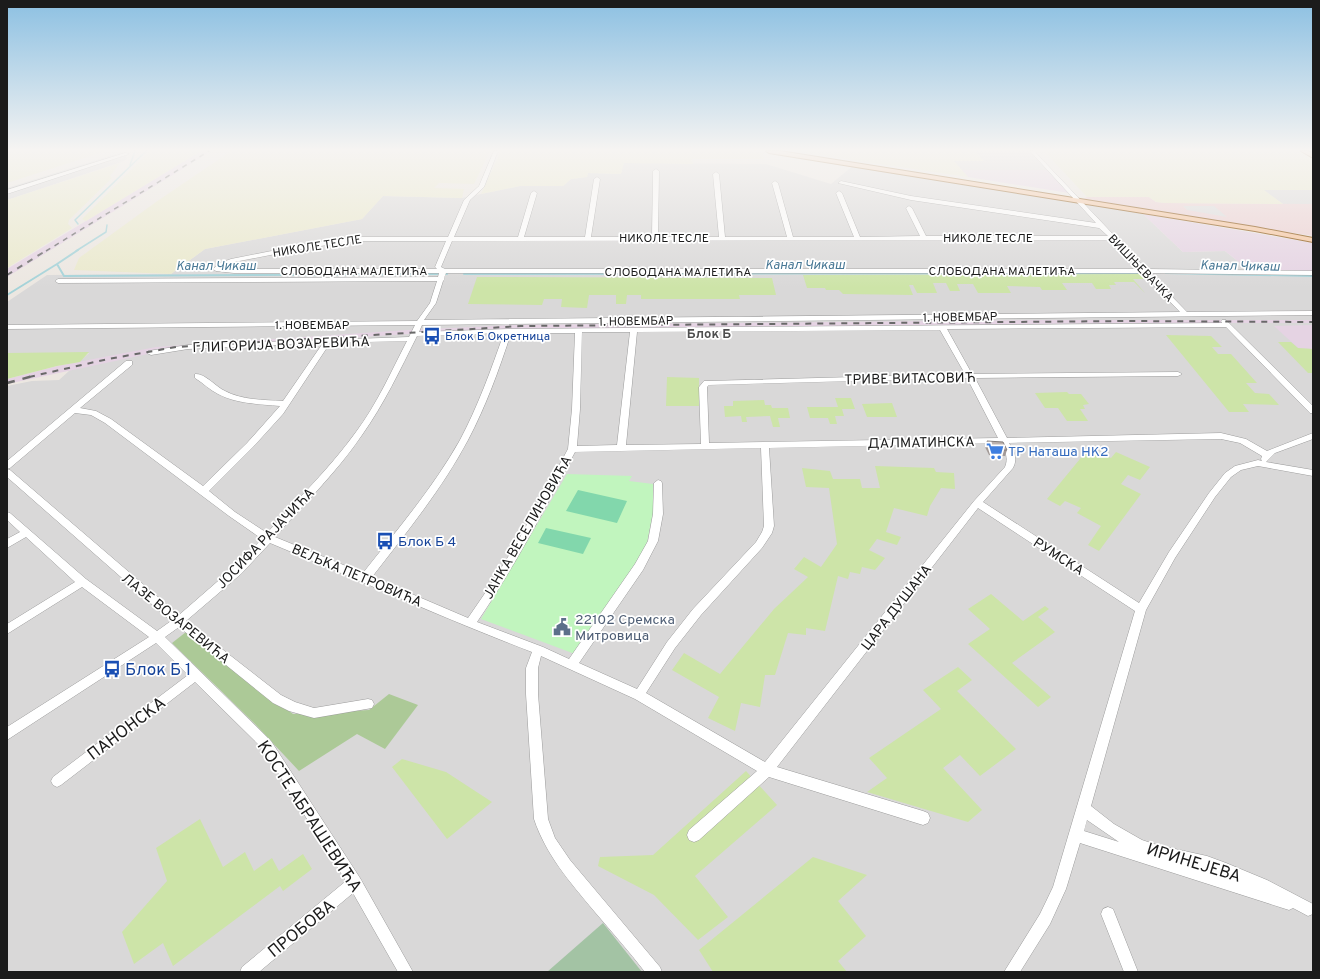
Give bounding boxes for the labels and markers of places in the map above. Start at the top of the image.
bus stop icon: Блок Б Окретница [422,326,442,346]
place label: Блок Б Окретница [445,329,550,345]
supermarket icon: ТР Наташа НК2 [985,441,1005,461]
place label: ТР Наташа НК2 [1008,444,1109,461]
bus stop icon: Блок Б 4 [375,531,395,551]
place label: Блок Б 4 [398,534,456,551]
place label: 22102 Сремска Митровица [575,612,675,645]
public building icon: 22102 Сремска Митровица [552,617,572,637]
bus stop icon: Блок Б 1 [102,659,122,679]
place label: Блок Б 1 [125,660,191,682]

